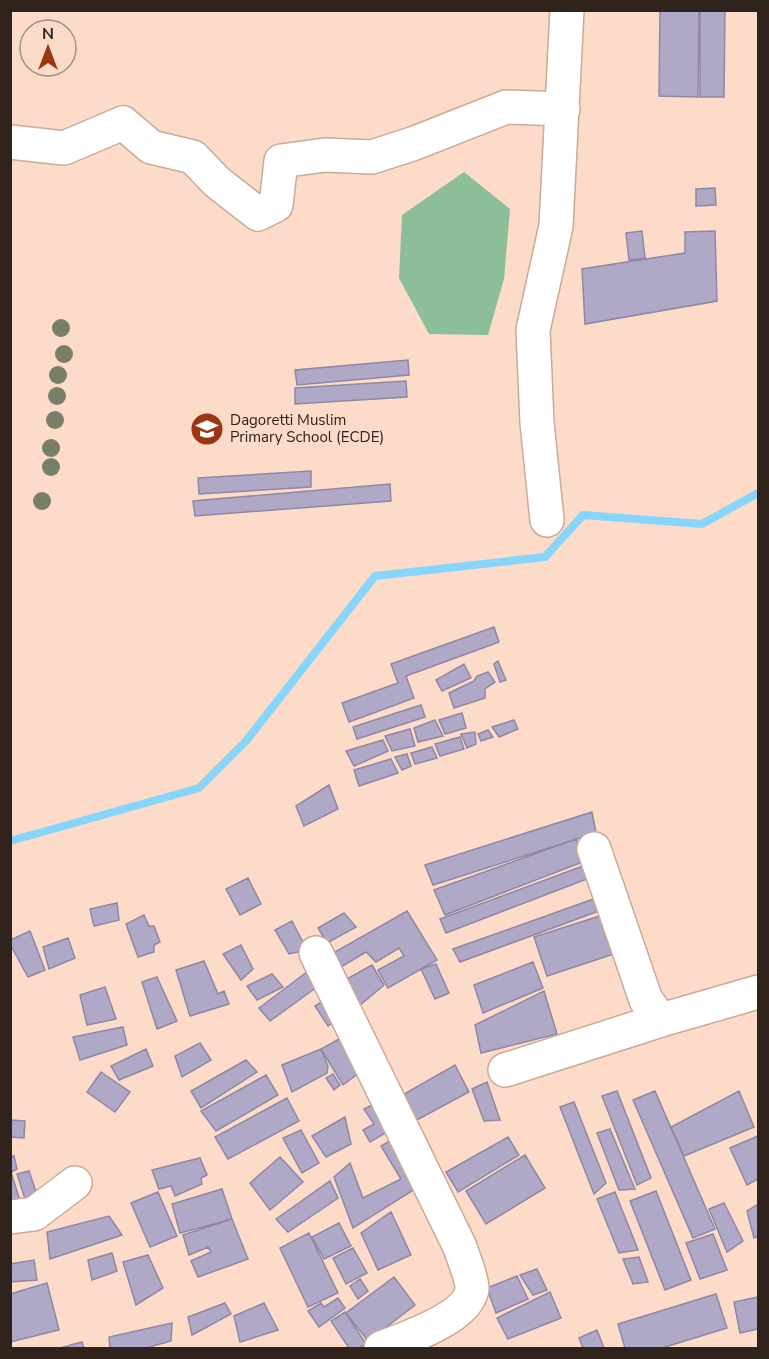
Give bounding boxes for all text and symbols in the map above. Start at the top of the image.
north arrow [18,18,78,78]
text: N [42,23,54,45]
place label: Dagoretti Muslim Primary School (ECDE) [230,410,384,447]
school or university icon: Dagoretti Muslim Primary School (ECDE) [189,411,225,447]

